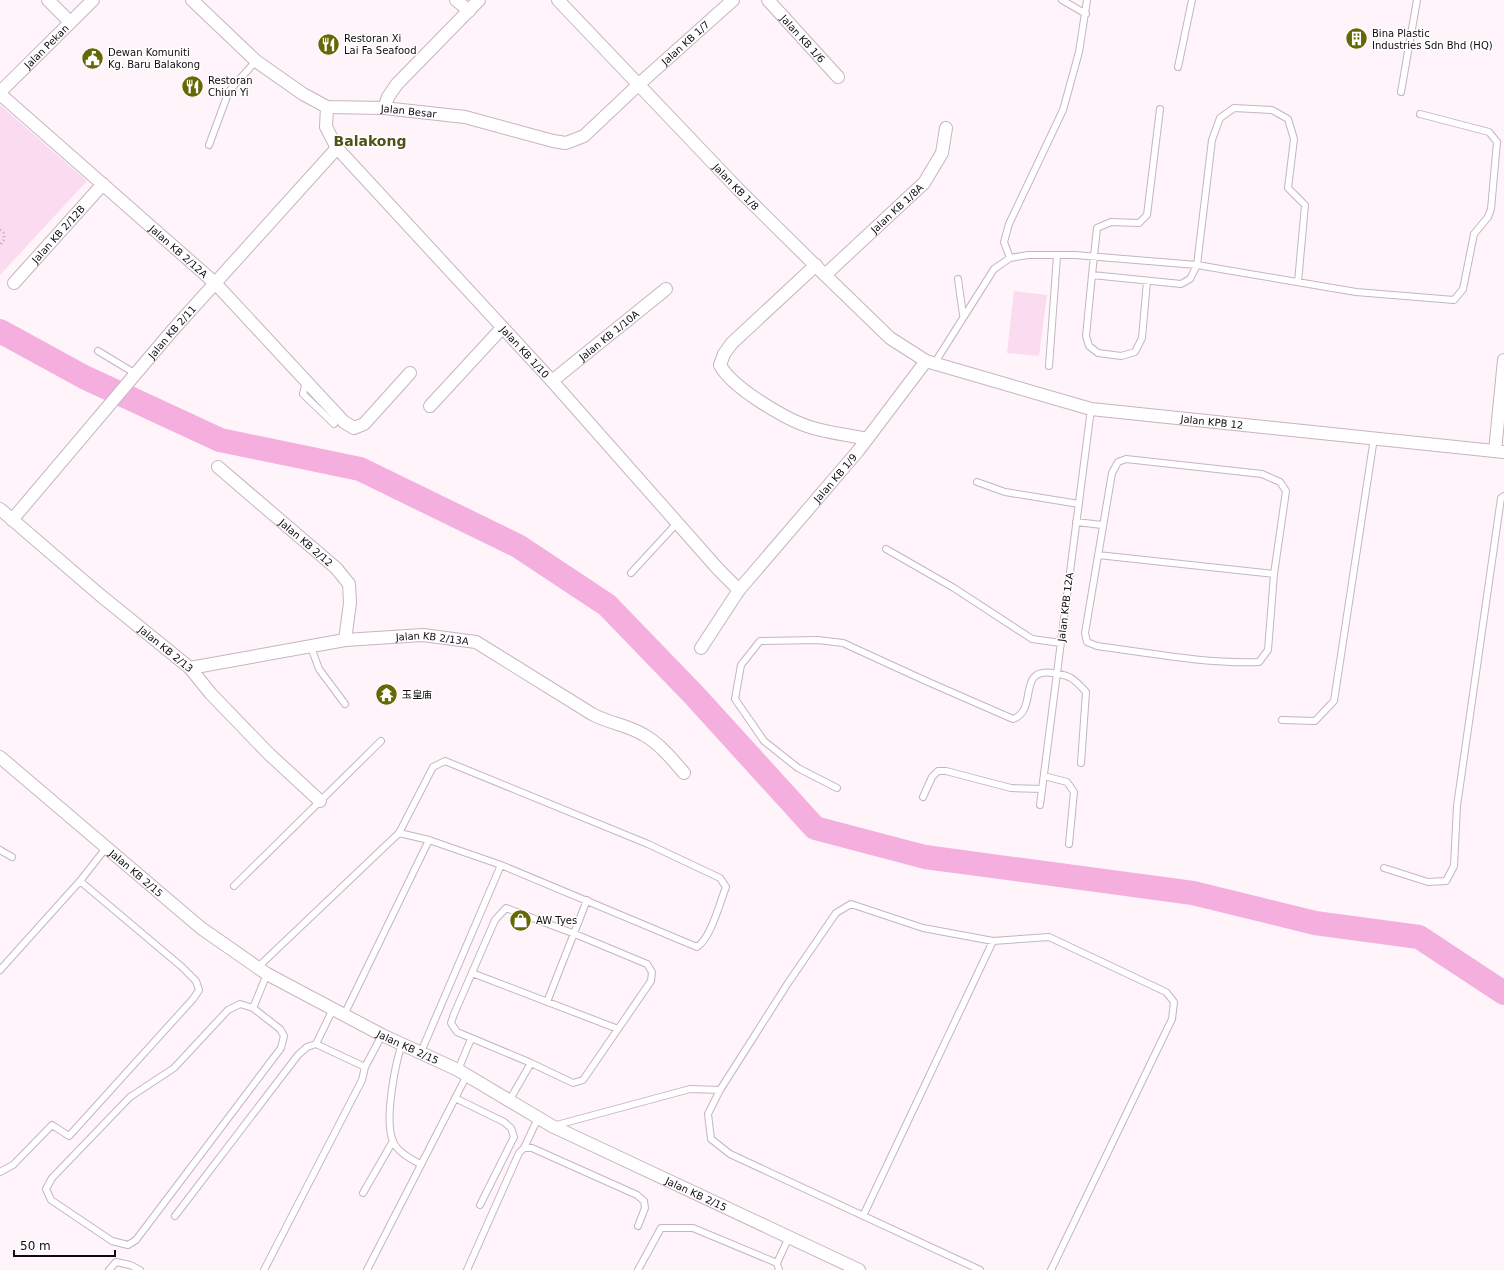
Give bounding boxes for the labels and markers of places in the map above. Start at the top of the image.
building icon: Bina Plastic Industries Sdn Bhd (HQ) [1343,26,1369,52]
place label: Bina Plastic Industries Sdn Bhd (HQ) [1372,28,1493,51]
restaurant icon: Restoran Xi Lai Fa Seafood [316,31,342,57]
place label: Restoran Xi Lai Fa Seafood [344,33,417,56]
public building icon: Dewan Komuniti Kg. Baru Balakong [79,45,105,71]
place label: Dewan Komuniti Kg. Baru Balakong [108,47,200,70]
restaurant icon: Restoran Chiun Yi [180,73,206,99]
place label: Restoran Chiun Yi [208,75,252,98]
temple icon: 玉皇庙 [374,681,400,707]
place label: 玉皇庙 [402,689,432,700]
shop icon: AW Tyes [507,907,533,933]
place label: AW Tyes [536,915,577,926]

